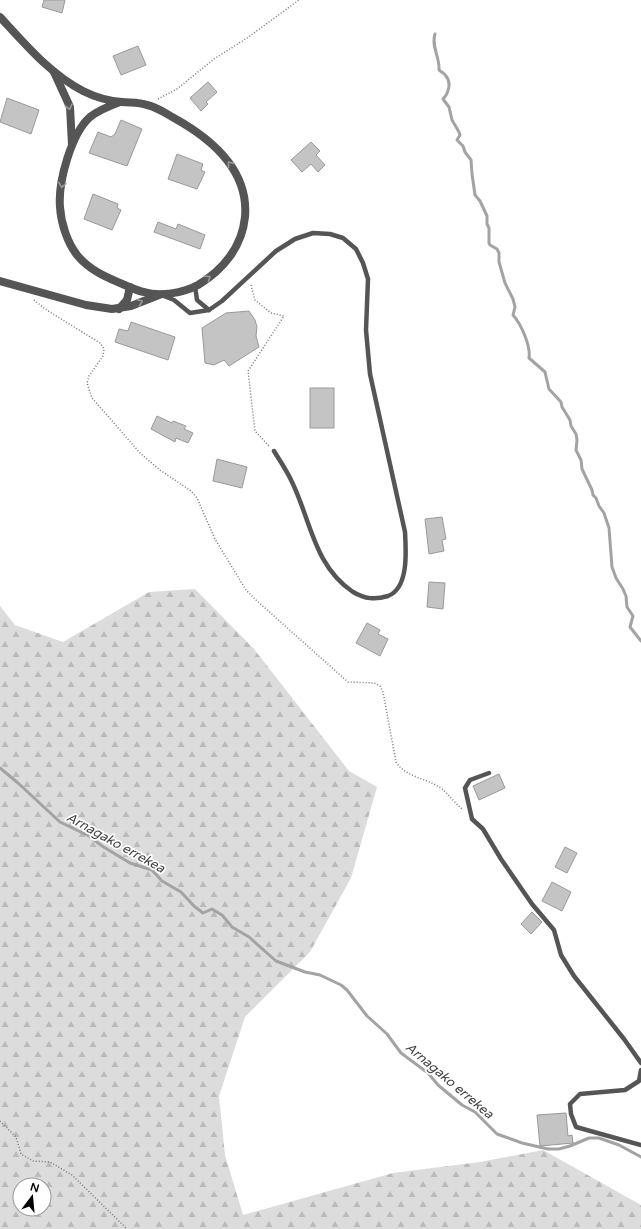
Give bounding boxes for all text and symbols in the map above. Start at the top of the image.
one-way arrow [64,104,72,110]
one-way arrow [228,162,235,169]
one-way arrow [58,182,66,188]
one-way arrow [204,275,211,283]
one-way arrow [136,299,143,307]
water label: Arnagako errekea [64,809,168,877]
water label: Arnagako errekea [402,1039,497,1123]
north arrow [12,1177,52,1217]
text: N [29,1180,41,1195]

